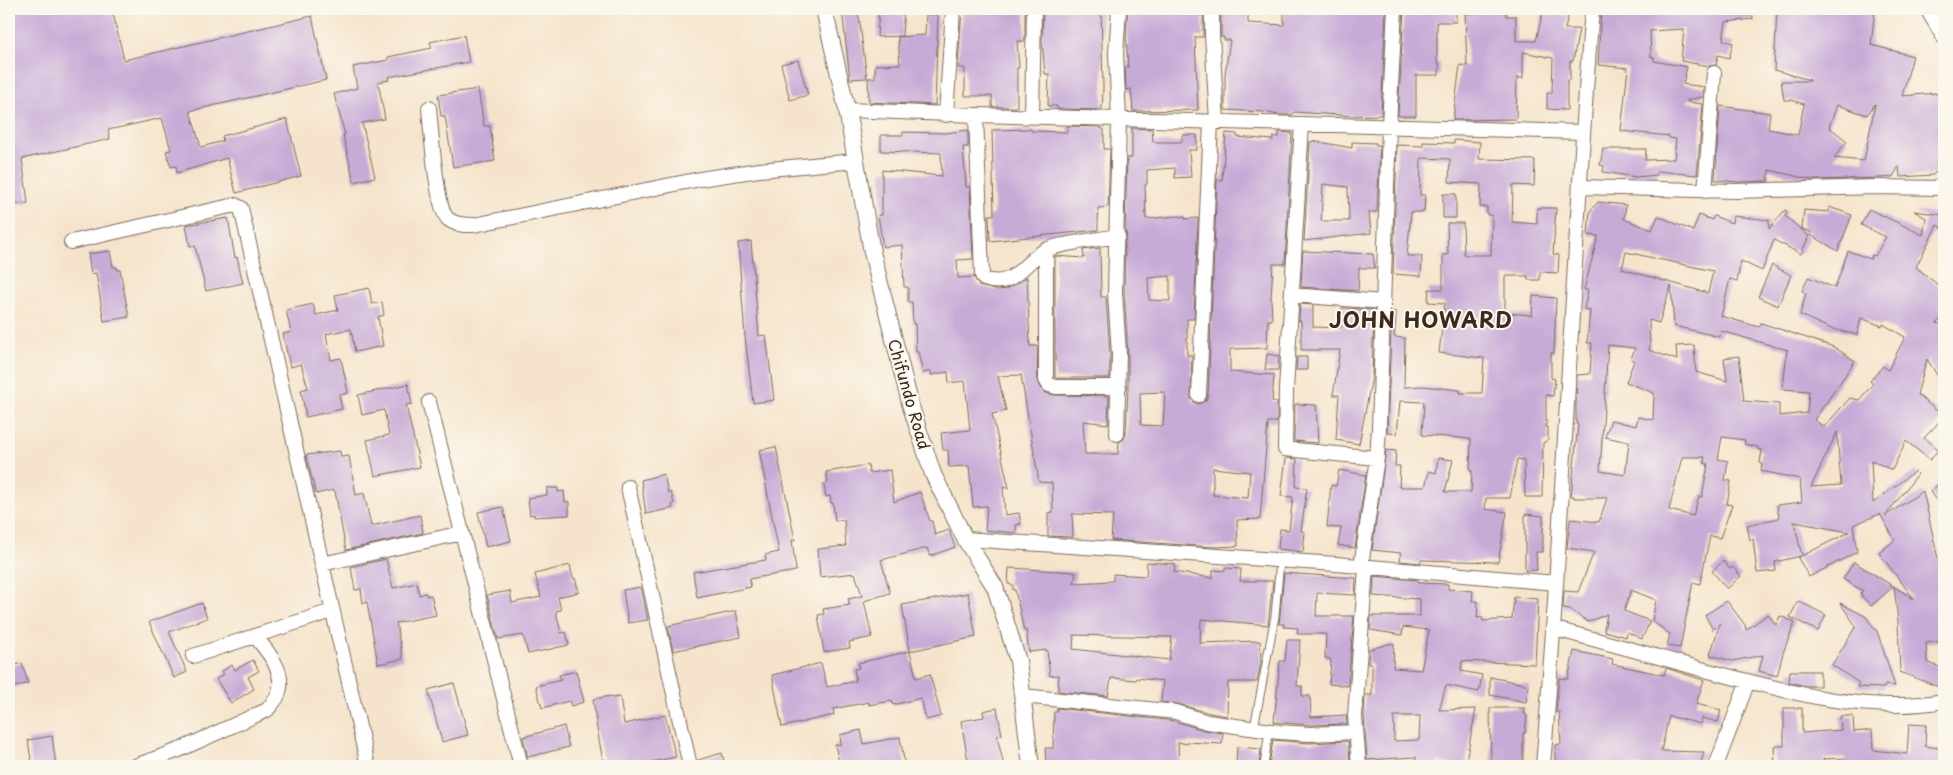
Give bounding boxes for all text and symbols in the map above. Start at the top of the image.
district label: JOHN HOWARD [1329,303,1513,335]
street label: Chifundo Road [883,336,937,452]

